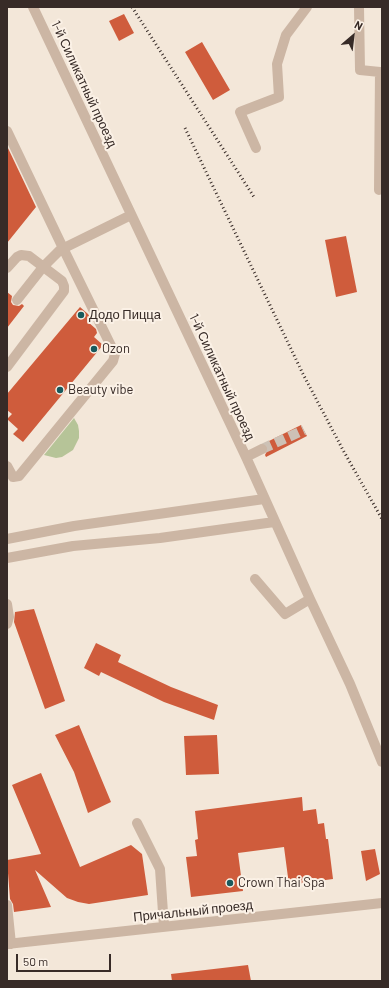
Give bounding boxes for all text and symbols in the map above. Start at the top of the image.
north arrow [333,16,373,56]
street label: 1-й Силикатный проезд [48,18,120,150]
text: N [353,18,365,32]
place label: Додо Пицца [89,307,161,323]
marker: Додо Пицца [76,310,86,320]
street label: 1-й Силикатный проезд [186,311,258,443]
place label: Ozon [102,341,130,357]
marker: Ozon [89,344,99,354]
place label: Beauty vibe [68,382,133,398]
marker: Beauty vibe [55,385,65,395]
place label: Crown Thai Spa [238,875,325,891]
marker: Crown Thai Spa [225,878,235,888]
street label: Причальный проезд [132,897,254,925]
scale bar [18,946,113,972]
text: 50 m [23,954,48,968]

